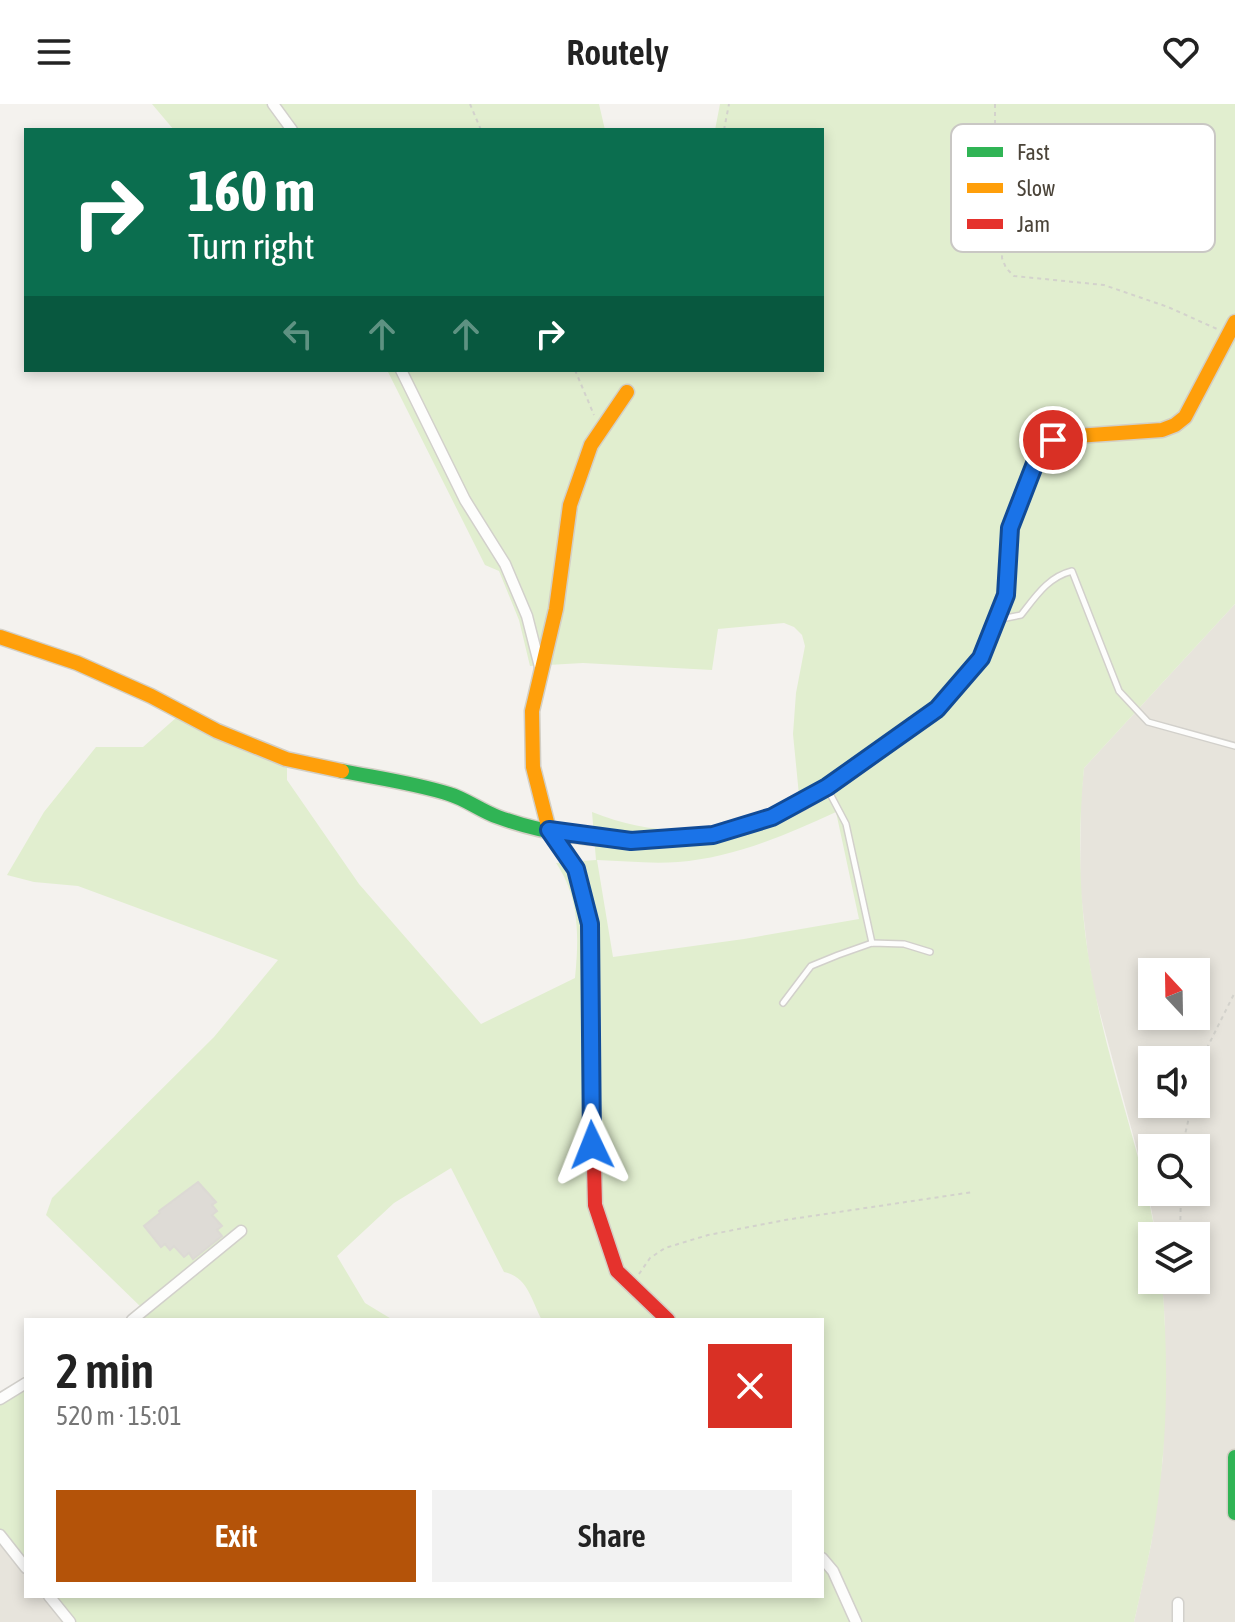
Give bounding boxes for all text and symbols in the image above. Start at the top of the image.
icon: menu [32,30,76,74]
icon: heart [1159,30,1203,74]
text: Routely [566,31,669,73]
legend [951,124,1215,252]
text: Fast [1017,139,1050,165]
text: 160 m [188,159,315,223]
icon: right [56,160,160,264]
text: Slow [1017,175,1055,201]
text: Jam [1017,211,1050,237]
text: Turn right [188,225,315,267]
icon: left [276,312,320,356]
icon: ahead [360,312,404,356]
icon: ahead [444,312,488,356]
icon: right [528,312,572,356]
pin [1019,406,1087,474]
icon: arrive [1031,418,1075,462]
north arrow [1138,958,1210,1030]
map controls [1138,958,1210,1294]
button: sound [1138,1046,1210,1118]
position arrow [550,1103,634,1187]
button: search [1138,1134,1210,1206]
button: layers [1138,1222,1210,1294]
text: 2 min [56,1343,154,1398]
button: close [708,1344,792,1428]
text: 520 m · 15:01 [56,1401,182,1431]
button: Exit [56,1490,416,1582]
button: Share [432,1490,792,1582]

